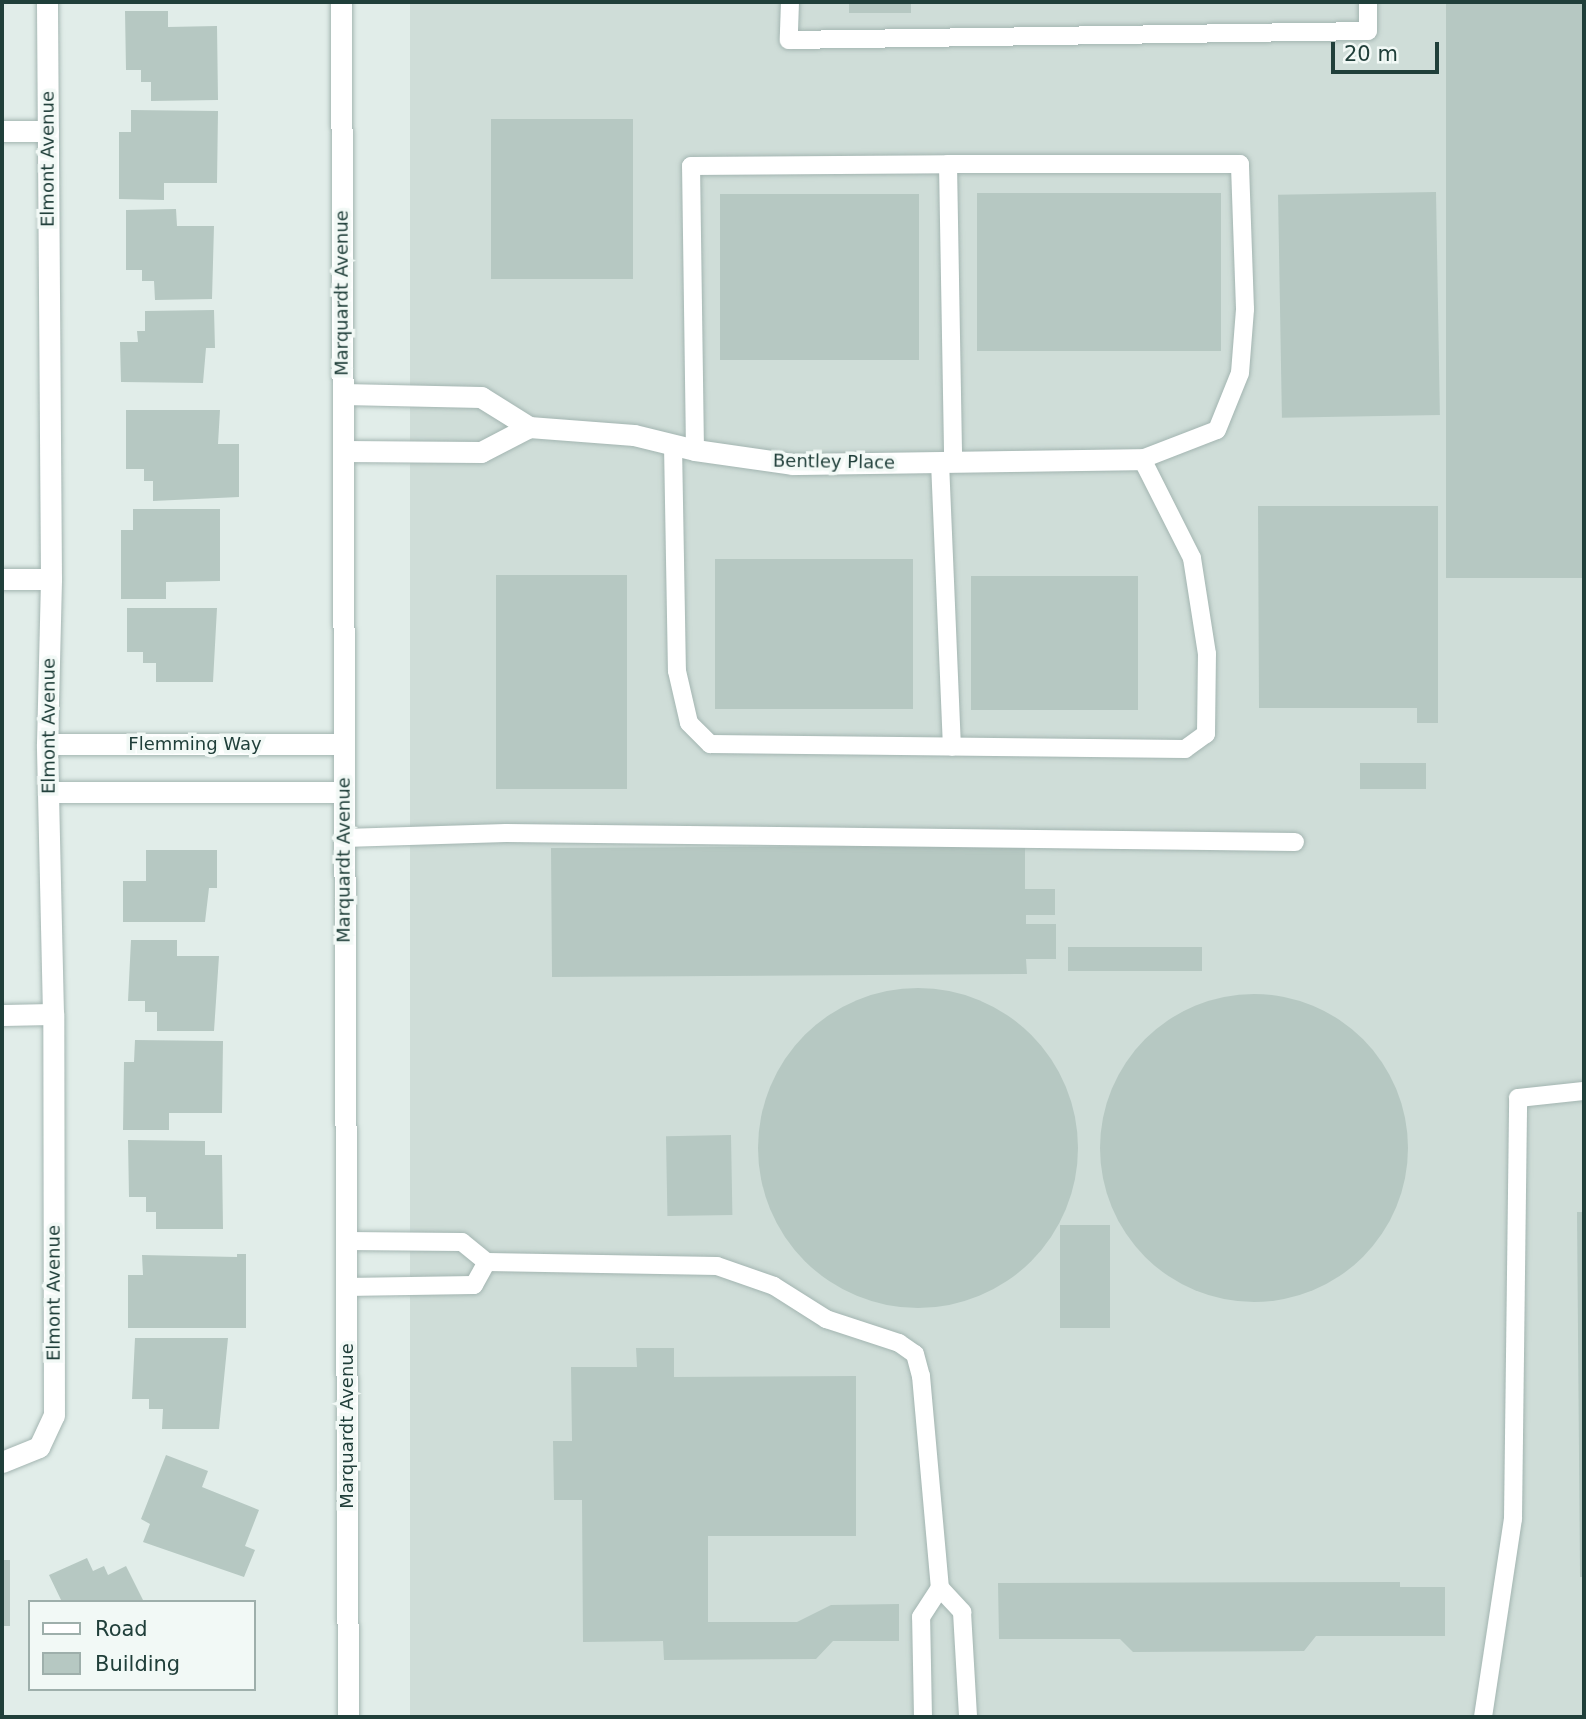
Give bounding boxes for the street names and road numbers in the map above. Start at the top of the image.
street label: Elmont Avenue [37,91,59,227]
street label: Marquardt Avenue [331,210,353,376]
street label: Bentley Place [773,450,895,474]
street label: Elmont Avenue [38,658,60,794]
street label: Flemming Way [128,733,262,755]
street label: Marquardt Avenue [333,777,355,943]
street label: Elmont Avenue [43,1225,65,1361]
street label: Marquardt Avenue [336,1343,358,1509]

